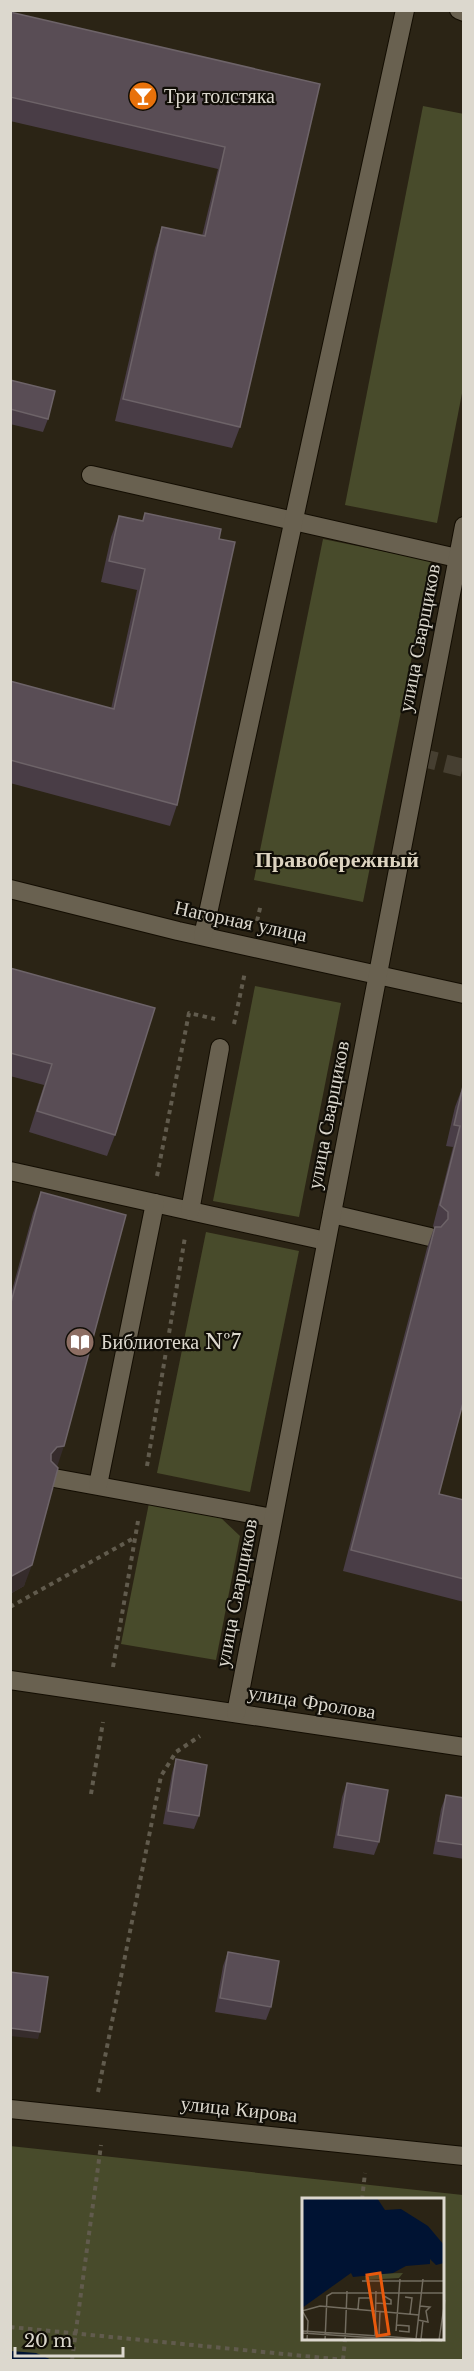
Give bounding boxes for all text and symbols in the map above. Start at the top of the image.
bar icon: Три толстяка [127,80,159,112]
place label: Три толстяка [164,84,275,108]
street label: улица Сварщиков [393,562,445,714]
district label: Правобережный [255,846,419,873]
street label: Нагорная улица [173,895,310,947]
street label: улица Сварщиков [302,1039,354,1191]
library icon: Библиотека №7 [64,1326,96,1358]
place label: Библиотека №7 [101,1330,242,1354]
street label: улица Сварщиков [210,1517,262,1669]
street label: улица Фролова [247,1680,378,1724]
street label: улица Кирова [179,2091,299,2127]
inset map [302,2198,444,2341]
scale bar [15,2320,123,2358]
text: 20 m [24,2330,72,2352]

